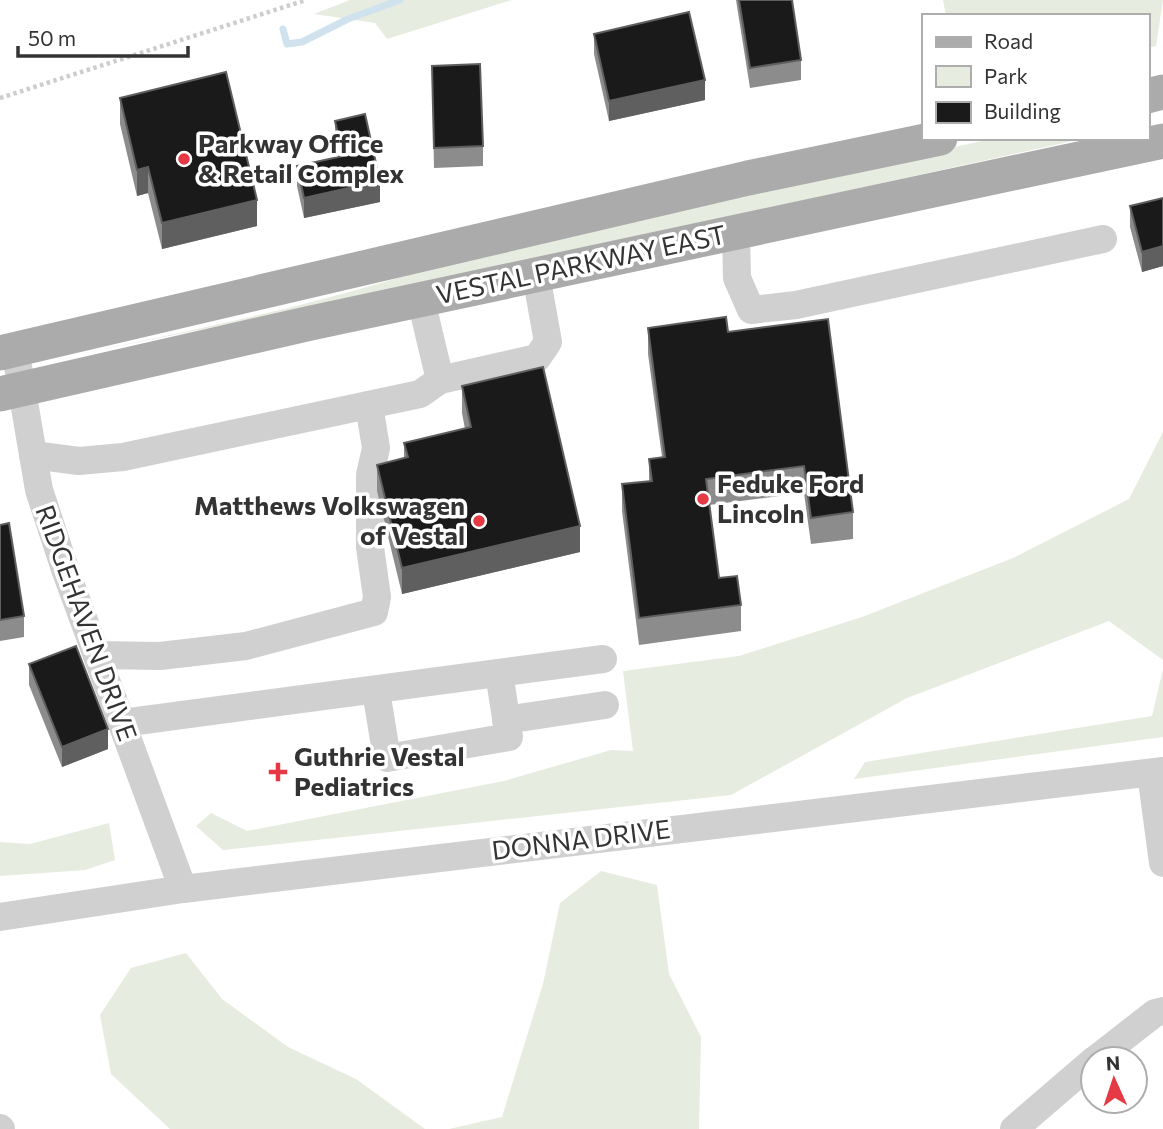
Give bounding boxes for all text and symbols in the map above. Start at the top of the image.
scale bar [18,14,187,58]
legend [922,14,1149,140]
text: 50 m [28,25,76,50]
text: Road [984,28,1033,53]
text: Park [984,63,1028,88]
text: Building [984,98,1061,123]
place label: Parkway Office & Retail Complex [198,127,405,188]
marker: Parkway Office & Retail Complex [176,151,192,167]
street label: VESTAL PARKWAY EAST [433,218,728,309]
place label: Feduke Ford Lincoln [717,467,864,528]
place label: Matthews Volkswagen of Vestal [194,489,465,550]
marker: Feduke Ford Lincoln [695,491,711,507]
street label: RIDGEHAVEN DRIVE [30,500,145,745]
marker: Matthews Volkswagen of Vestal [471,513,487,529]
place label: Guthrie Vestal Pediatrics [294,740,465,801]
marker: Guthrie Vestal Pediatrics [268,762,288,782]
street label: DONNA DRIVE [490,812,672,865]
north arrow [1079,1045,1149,1115]
text: N [1105,1051,1121,1074]

